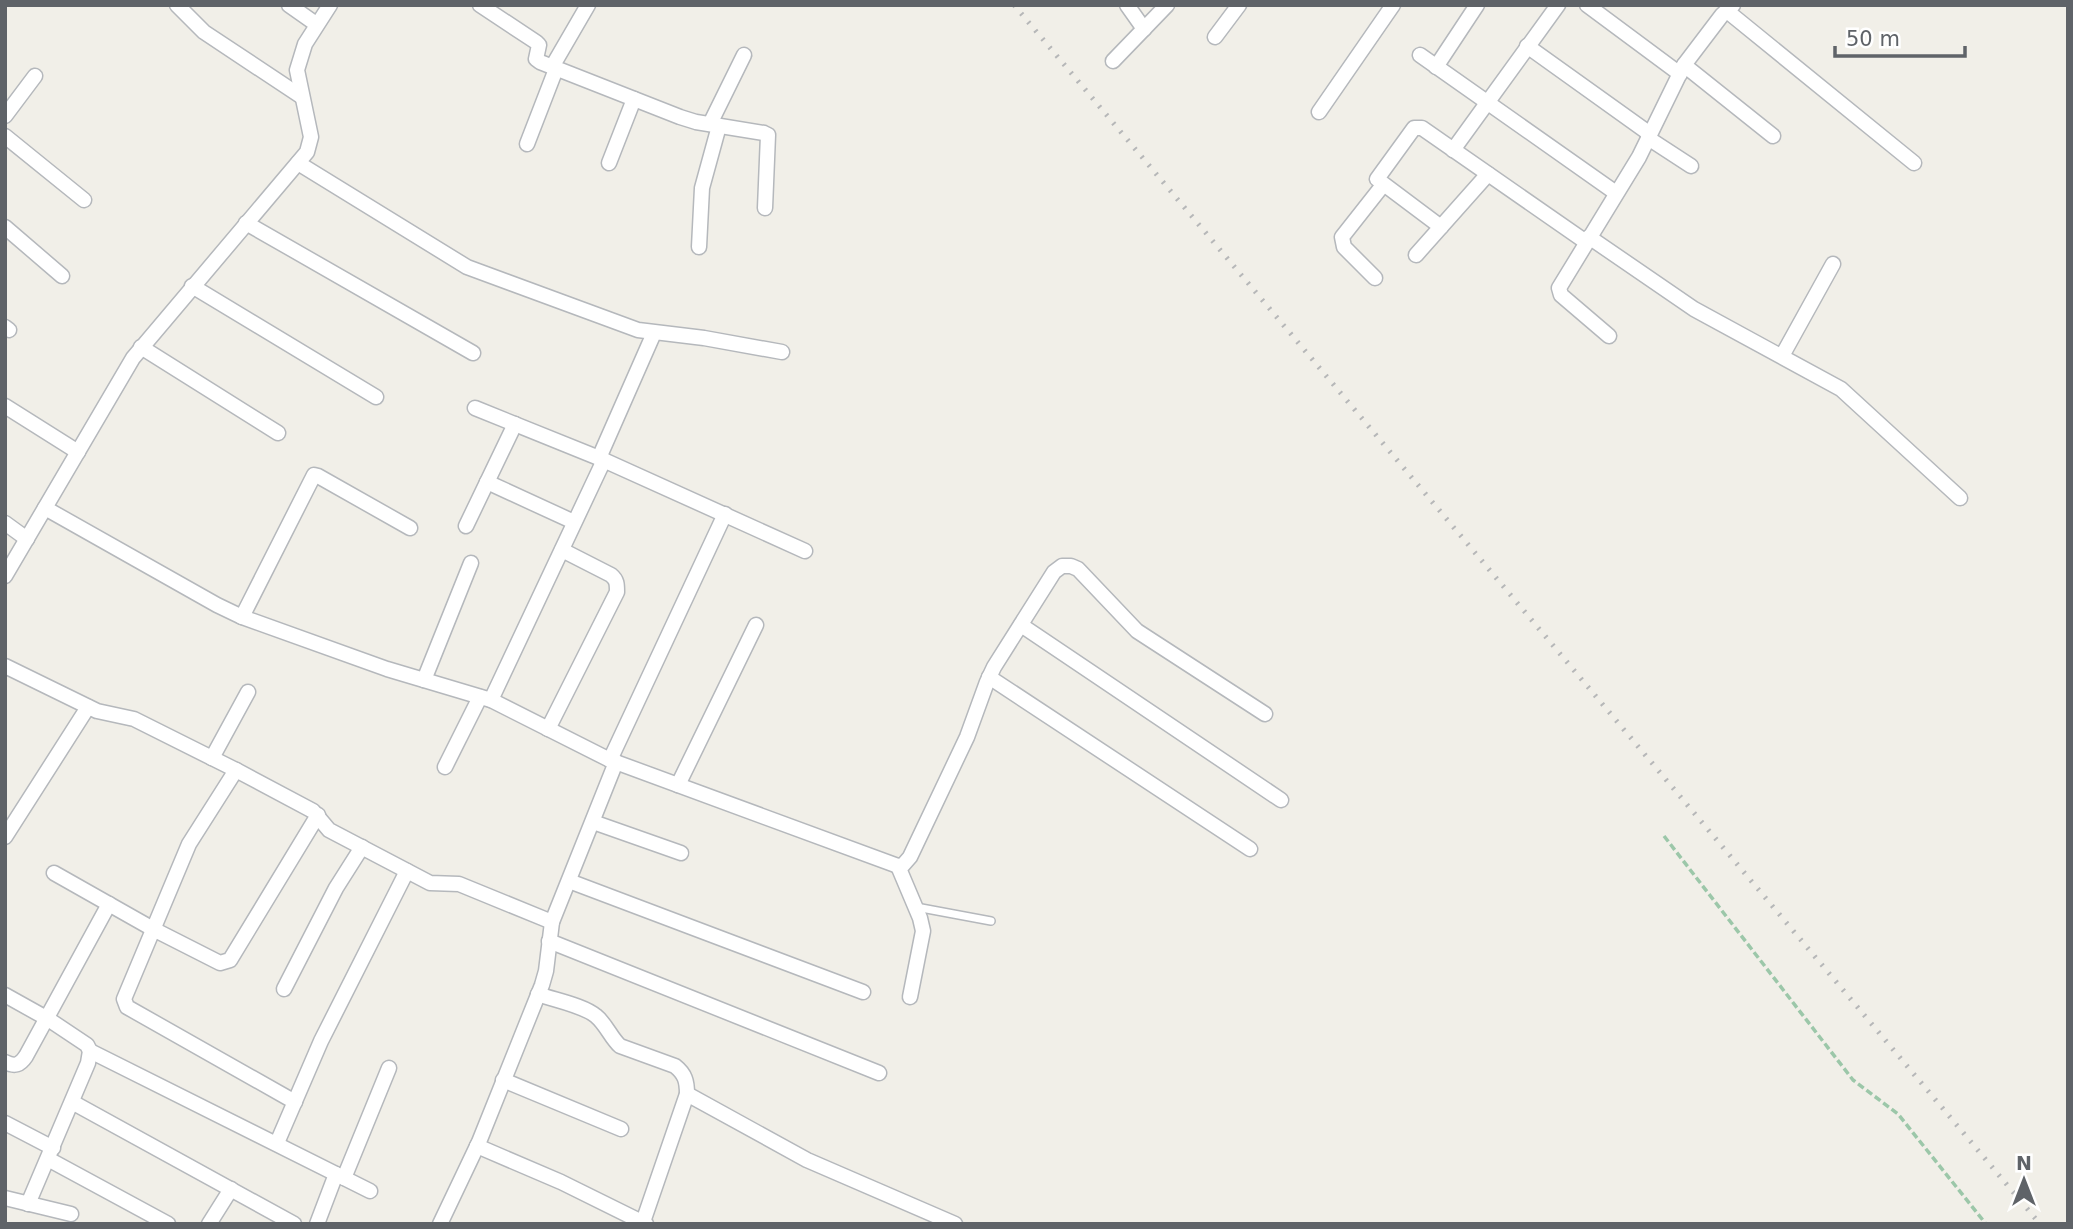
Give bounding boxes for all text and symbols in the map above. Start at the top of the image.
scale bar [1835,14,1965,58]
text: 50 m [1846,27,1900,51]
north arrow [1989,1145,2059,1215]
text: N [2016,1152,2032,1174]

